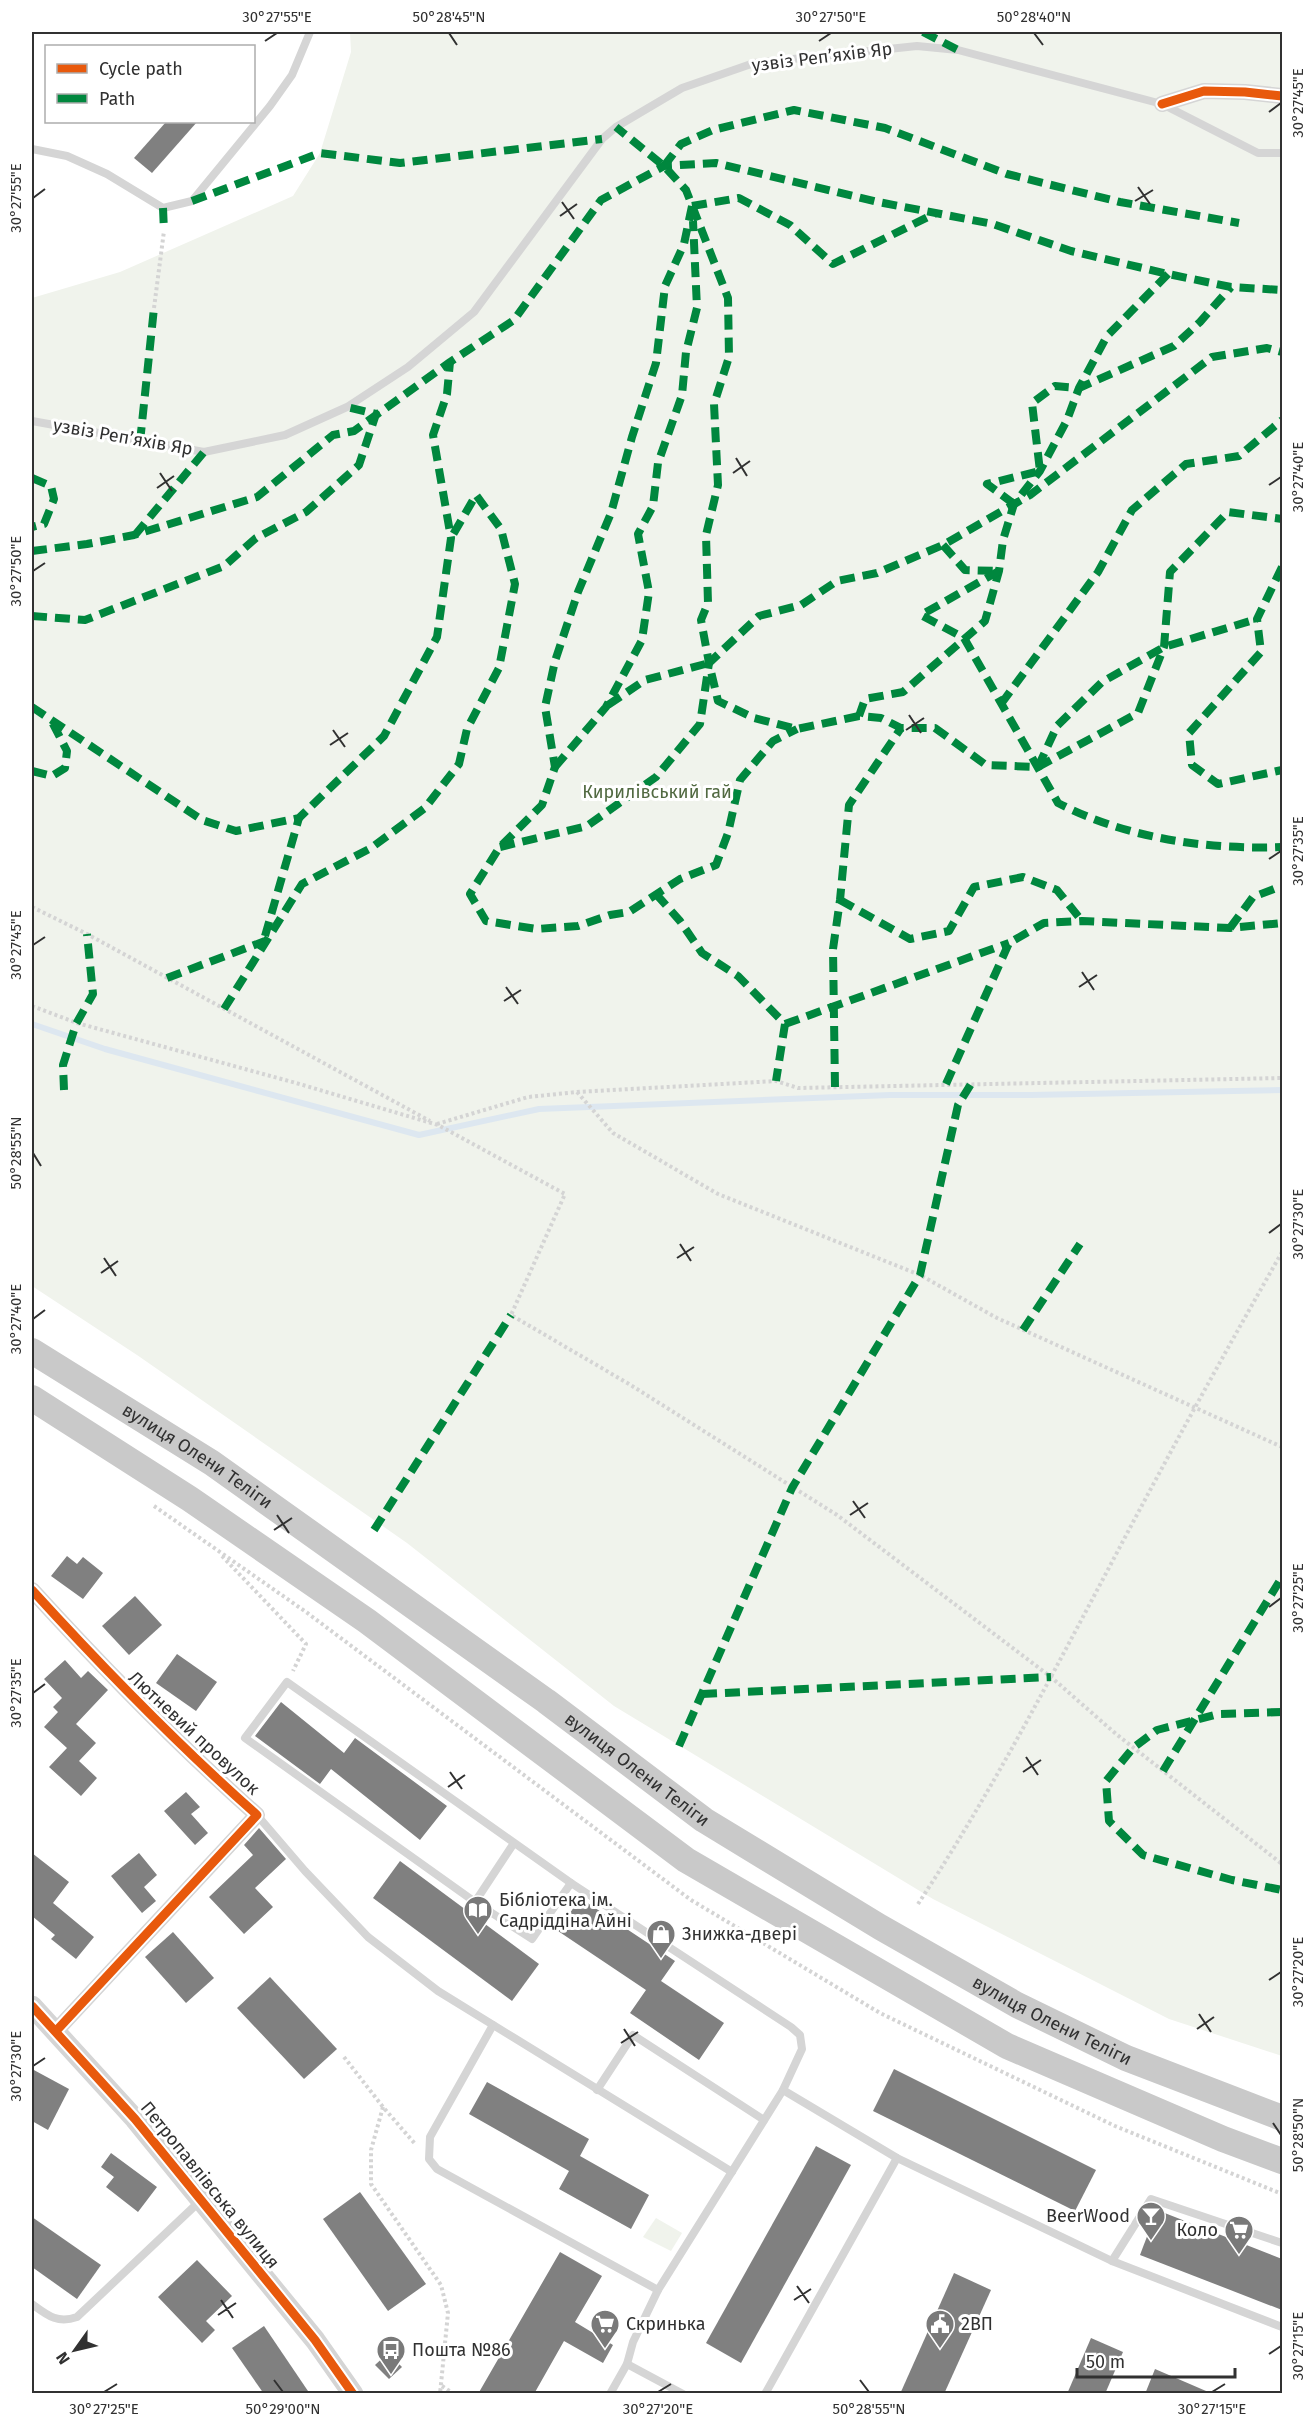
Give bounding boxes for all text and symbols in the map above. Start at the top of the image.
text: 30°27'55"E [242,8,312,26]
text: 50°28'45"N [412,8,486,26]
text: 30°27'50"E [796,8,866,26]
text: 50°28'40"N [997,8,1071,26]
street label: узвіз Репʼяхів Яр [750,37,894,77]
legend [45,45,255,123]
text: Cycle path [99,58,183,80]
text: 30°27'45"E [1289,68,1307,138]
text: Path [99,88,135,110]
text: 30°27'55"E [7,163,25,233]
street label: узвіз Репʼяхів Яр [51,414,195,460]
text: 30°27'40"E [1289,442,1307,512]
text: 30°27'50"E [7,536,25,606]
park label: Кирилівський гай [582,781,732,803]
text: 30°27'35"E [1289,816,1307,886]
text: 30°27'45"E [7,910,25,980]
text: 50°28'55"N [7,1116,25,1190]
text: 30°27'30"E [1289,1189,1307,1259]
text: 30°27'40"E [7,1284,25,1354]
street label: вулиця Олени Теліги [118,1399,277,1514]
text: 30°27'25"E [1289,1563,1307,1633]
text: 30°27'35"E [7,1658,25,1728]
street label: Лютневий провулок [124,1667,265,1800]
street label: вулиця Олени Теліги [560,1708,714,1831]
place label: Бібліотека ім. Садріддіна Айні [499,1889,632,1932]
library icon: Бібліотека ім. Садріддіна Айні [462,1894,494,1936]
shop icon: Знижка-двері [645,1918,677,1960]
place label: Знижка-двері [682,1923,797,1945]
text: 30°27'20"E [1289,1937,1307,2007]
street label: вулиця Олени Теліги [969,1971,1135,2070]
text: 30°27'30"E [7,2031,25,2101]
street label: Петропавлівська вулиця [136,2097,284,2273]
text: 50°28'50"N [1289,2098,1307,2172]
bar icon: BeerWood [1135,2200,1167,2242]
place label: BeerWood [1046,2205,1130,2227]
supermarket icon: Коло [1223,2214,1255,2256]
place label: Коло [1176,2219,1218,2241]
supermarket icon: Скринька [589,2308,621,2350]
public building icon: 2ВП [924,2308,956,2350]
text: 30°27'15"E [1289,2312,1307,2380]
place label: Скринька [626,2313,705,2335]
place label: 2ВП [961,2313,993,2335]
north arrow [45,2320,105,2380]
bus stop icon: Пошта №86 [375,2334,407,2376]
place label: Пошта №86 [412,2339,511,2361]
scale bar [1077,2341,1234,2379]
text: N [52,2348,74,2368]
text: 50 m [1086,2351,1125,2373]
text: 30°27'25"E [69,2400,139,2418]
text: 50°29'00"N [246,2400,320,2418]
text: 30°27'20"E [623,2400,693,2418]
text: 50°28'55"N [832,2400,906,2418]
text: 30°27'15"E [1178,2400,1246,2418]

